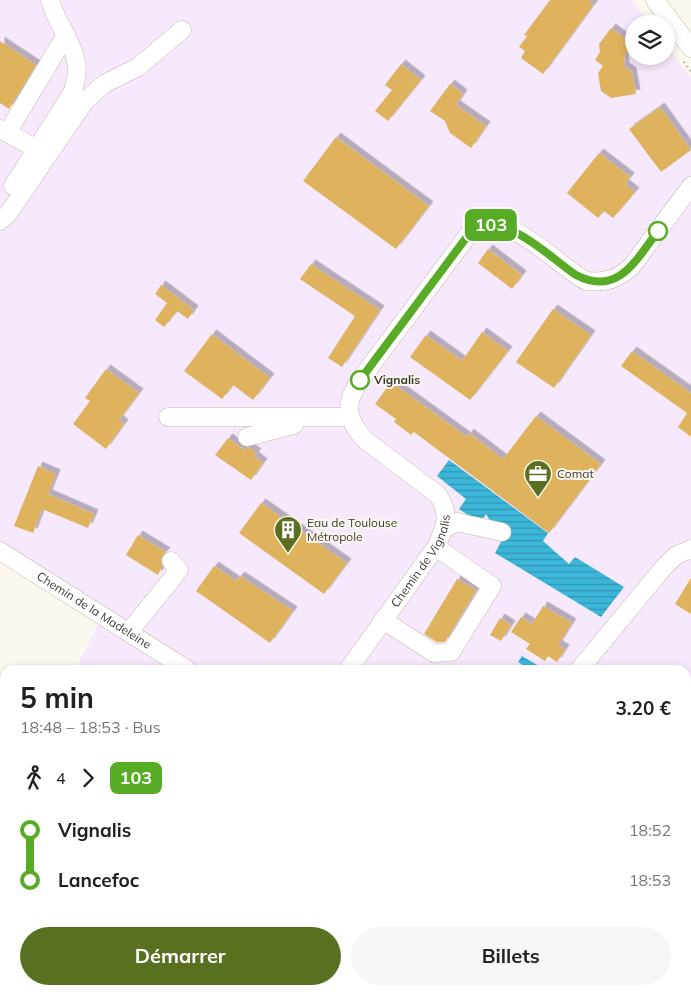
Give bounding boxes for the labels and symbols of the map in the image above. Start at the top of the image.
line badge: 103 [462,209,520,241]
unlabelled marker [648,221,668,241]
marker: Vignalis [350,370,370,390]
place label: Vignalis [373,372,420,387]
office icon: Comat [523,459,553,498]
place label: Comat [557,466,594,481]
street label: Chemin de Vignalis [387,514,453,610]
building icon: Eau de Toulouse Métropole [273,515,303,554]
place label: Eau de Toulouse Métropole [307,515,397,544]
street label: Chemin de la Madeleine [34,568,154,652]

